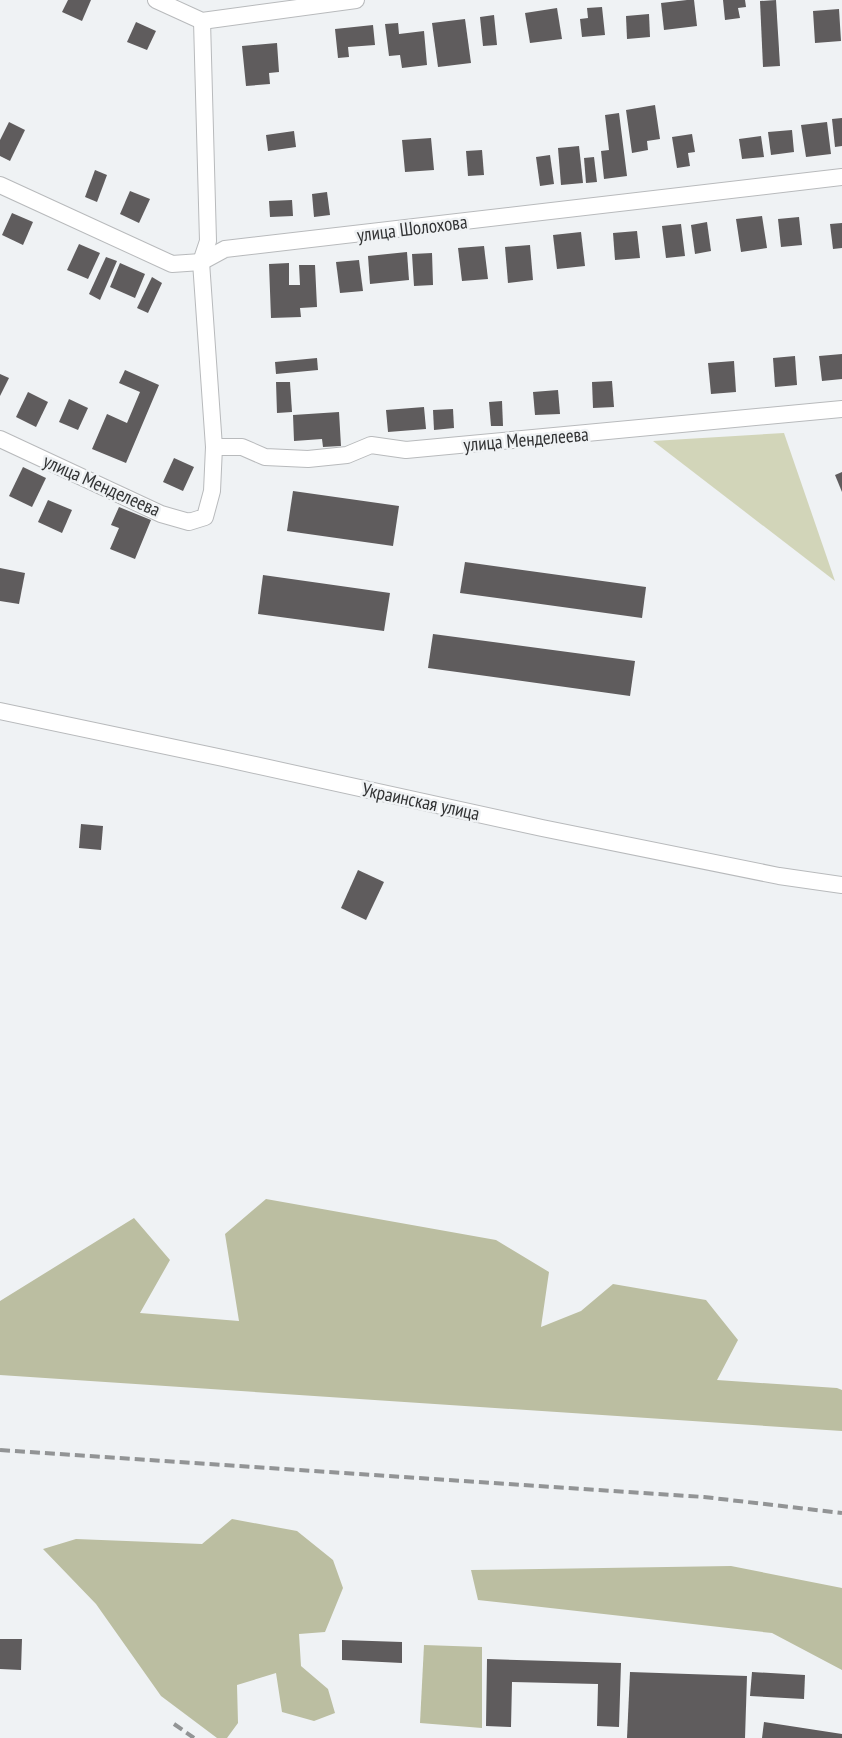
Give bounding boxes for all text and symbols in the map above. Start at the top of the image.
street label: улица Шолохова [355,209,469,247]
street label: улица Менделеева [462,422,590,456]
street label: улица Менделеева [40,448,164,522]
street label: Украинская улица [360,777,482,825]

